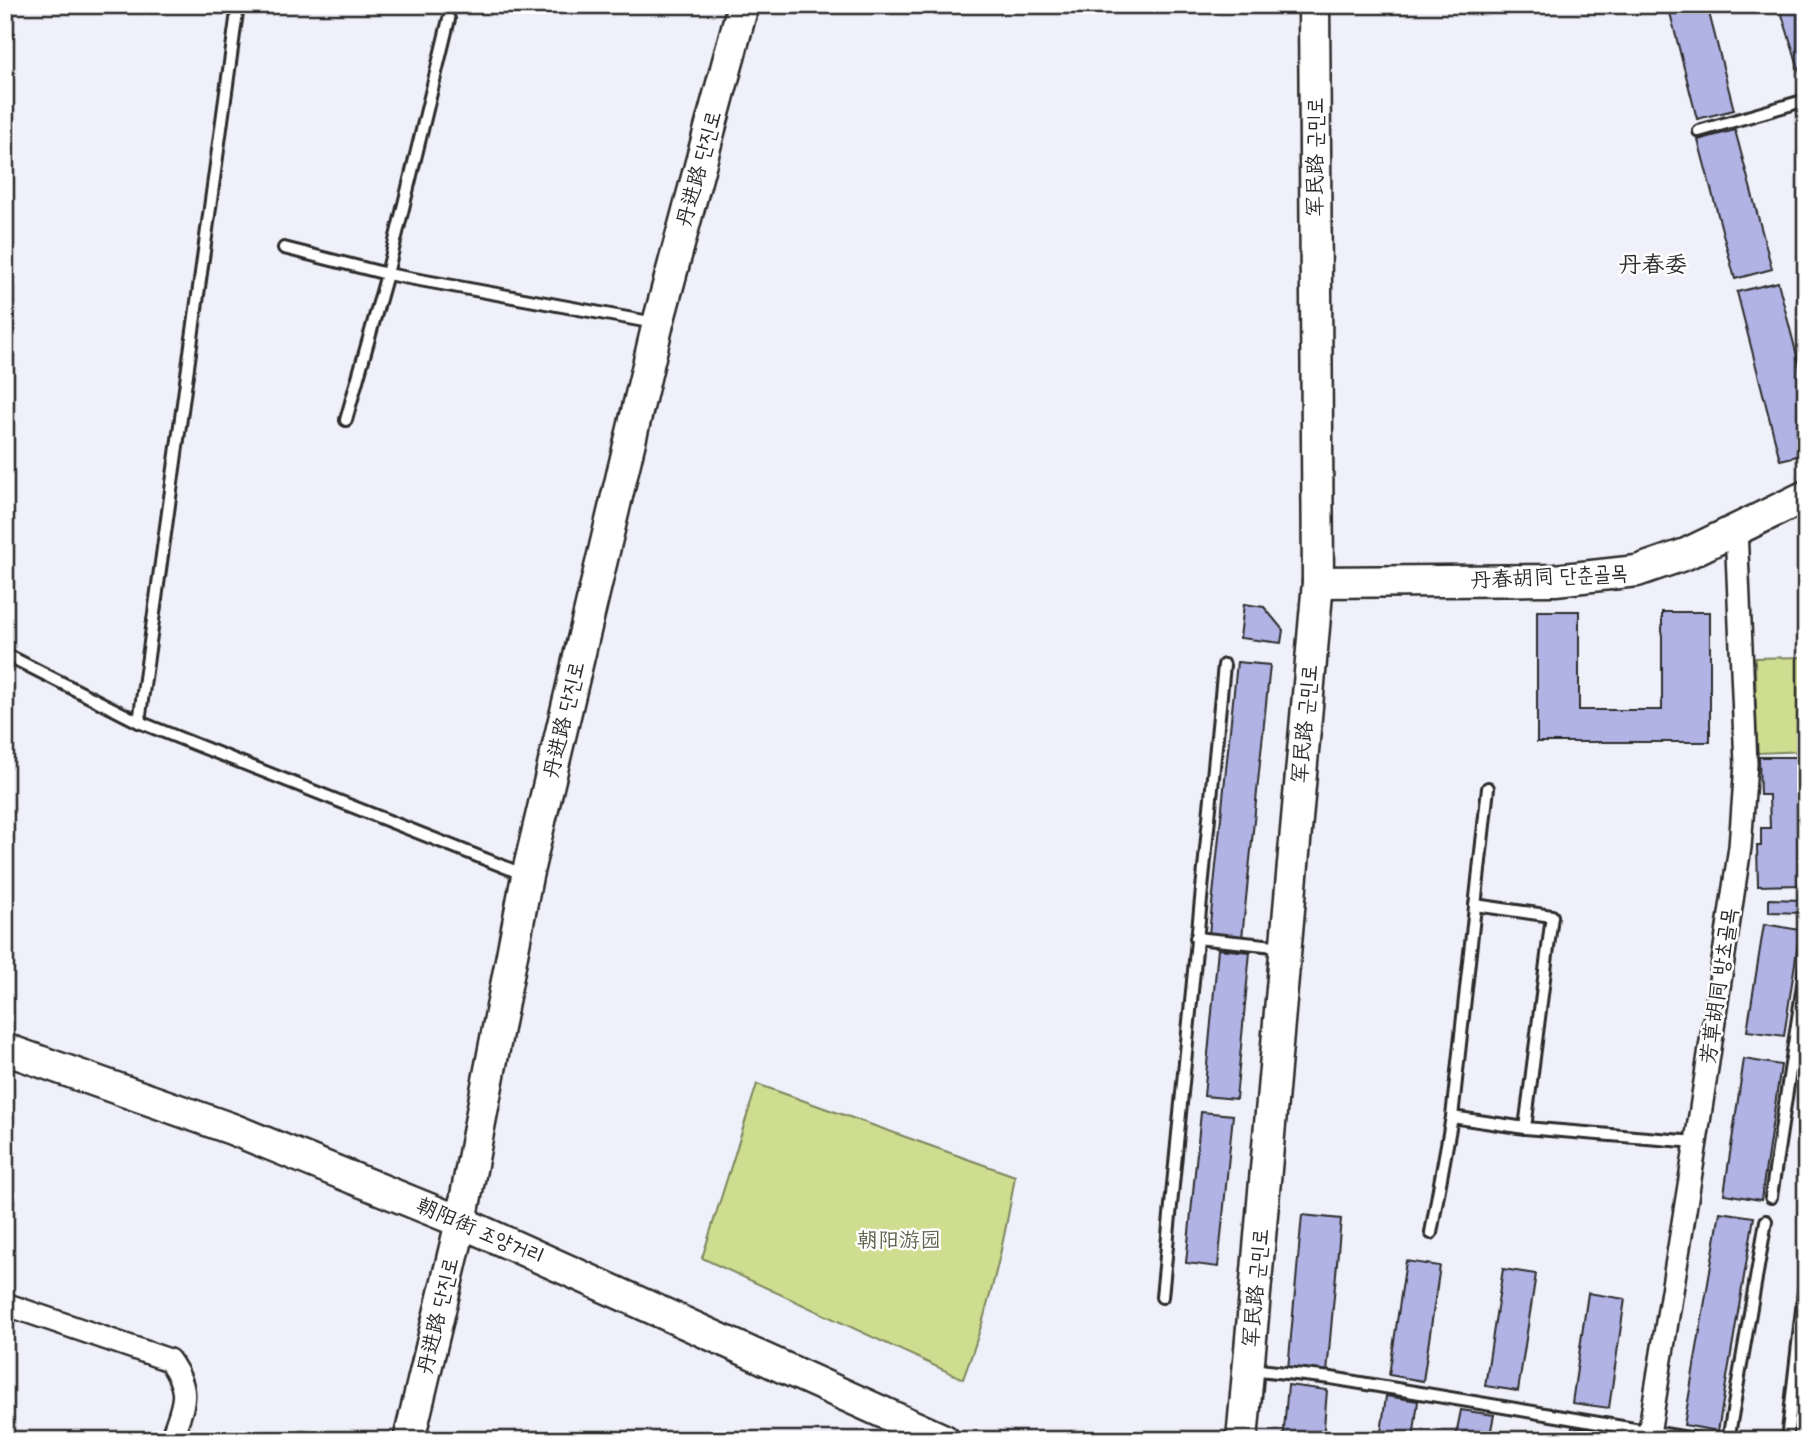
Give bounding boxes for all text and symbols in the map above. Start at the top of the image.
street label: 军民路 군민로 [1303,97,1328,217]
street label: 丹进路 단진로 [671,108,727,230]
district label: 丹春委 [1619,251,1688,279]
street label: 丹春胡同 단춘골목 [1470,560,1628,594]
street label: 丹进路 단진로 [538,659,590,781]
street label: 军民路 군민로 [1287,663,1323,785]
street label: 芳草胡同 방초골목 [1696,906,1742,1066]
street label: 朝阳街 조양거리 [412,1193,548,1269]
street label: 军民路 군민로 [1238,1227,1274,1349]
park label: 朝阳游园 [857,1228,941,1253]
street label: 丹进路 단진로 [412,1255,464,1377]

